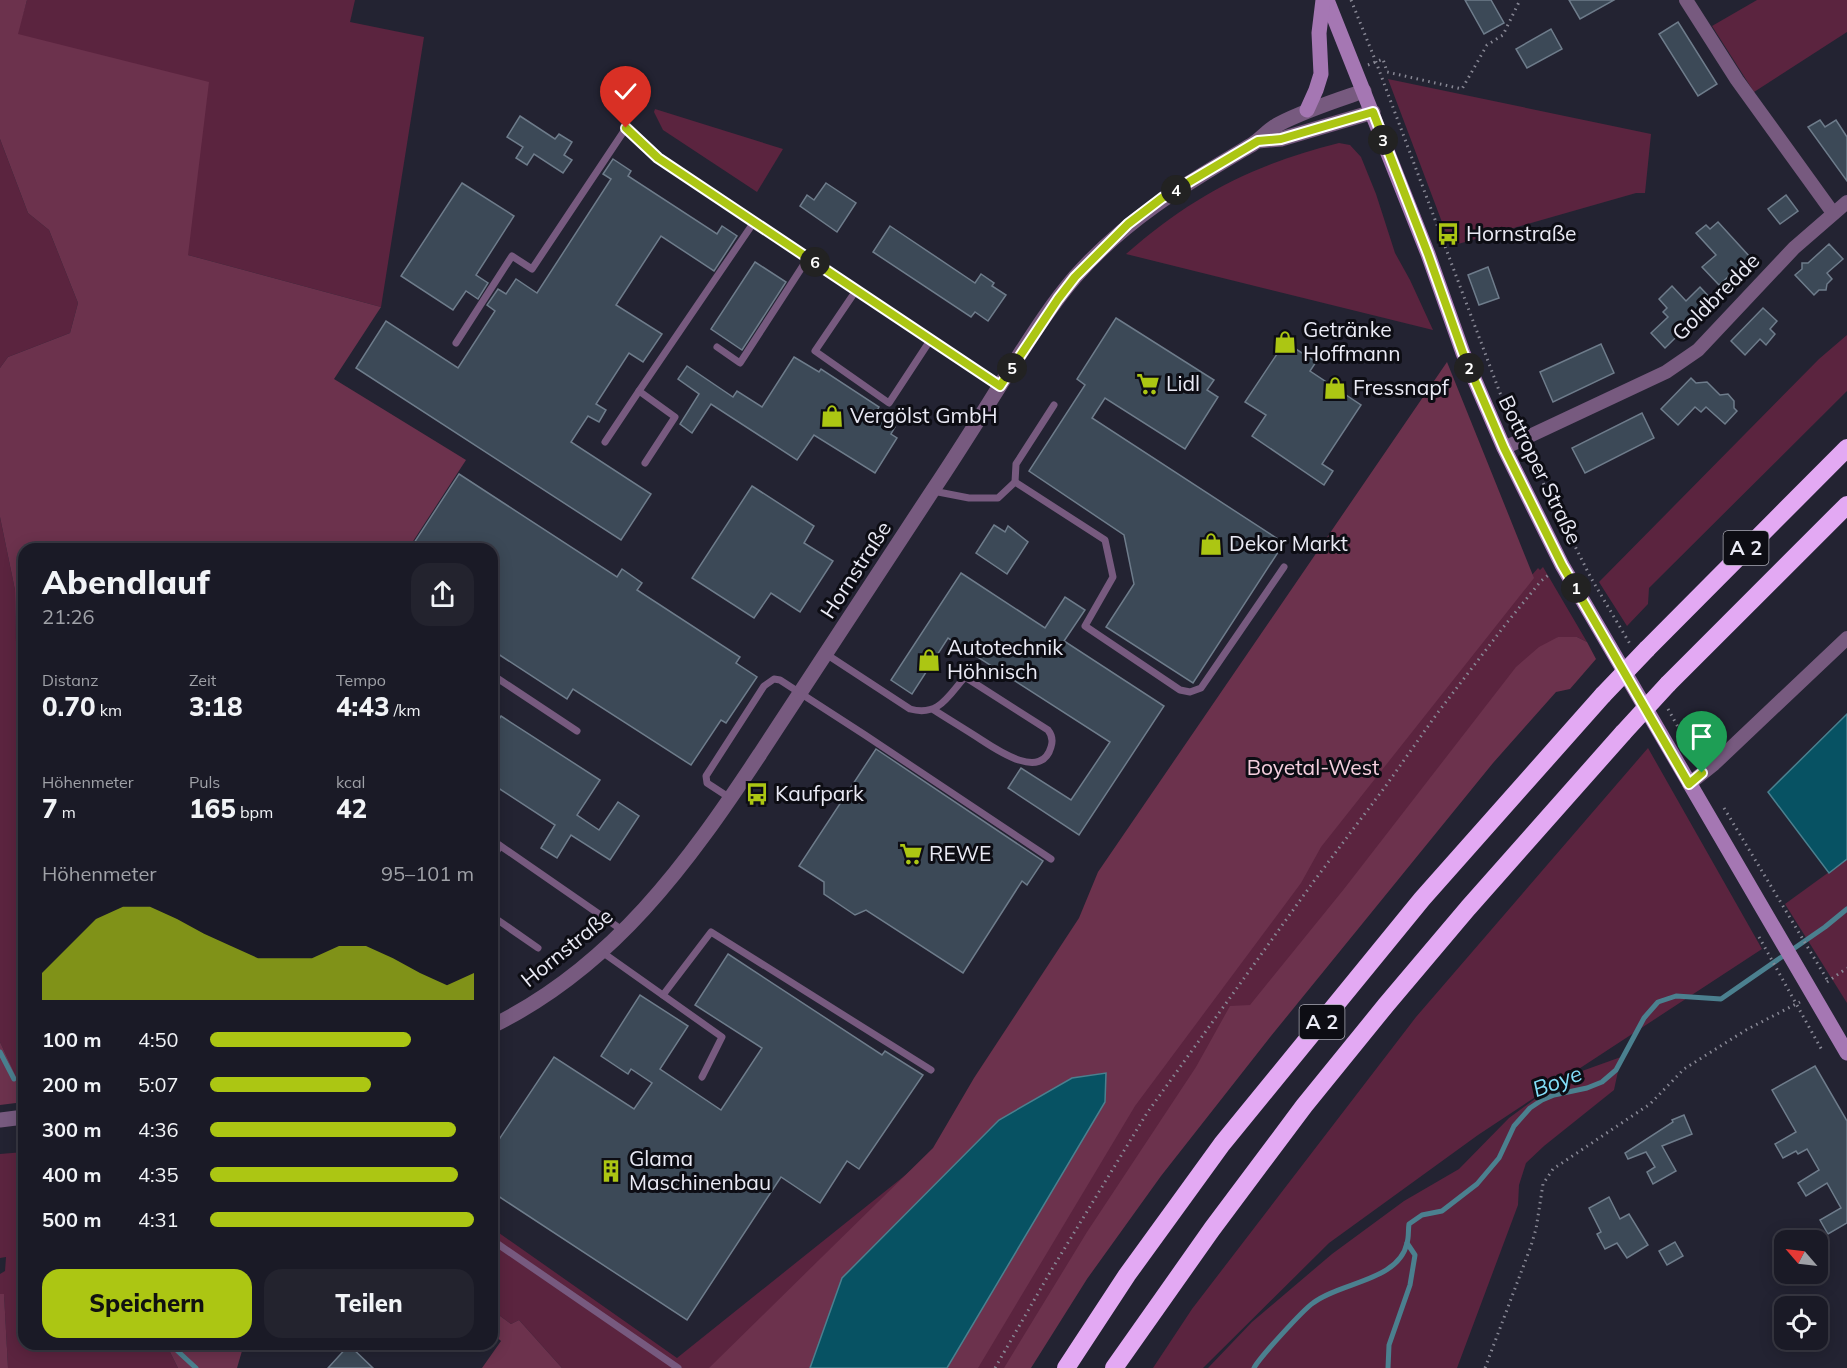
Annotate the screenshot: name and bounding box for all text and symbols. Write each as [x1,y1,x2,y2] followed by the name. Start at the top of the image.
[600,66,651,128] pin
[609,75,642,108] icon: check
[1368,125,1398,155] pin: 3
[1378,130,1388,150] text: 3
[1161,175,1191,205] pin: 4
[1171,180,1181,200] text: 4
[1466,220,1577,246] place label: Hornstraße
[1435,221,1461,247] bus stop icon: Hornstraße
[800,247,830,277] pin: 6
[1666,247,1764,345] street label: Goldbredde
[810,252,820,272] text: 6
[1303,316,1400,366] place label: Getränke Hoffmann
[1272,329,1298,355] shop icon: Getränke Hoffmann
[997,353,1027,383] pin: 5
[1454,353,1484,383] pin: 2
[1007,358,1017,378] text: 5
[1464,358,1474,378] text: 2
[1166,370,1200,396] place label: Lidl
[1135,371,1161,397] supermarket icon: Lidl
[1353,374,1450,400] place label: Fressnapf
[1322,375,1348,401] shop icon: Fressnapf
[1494,391,1588,548] street label: Bottroper Straße
[850,402,998,428] place label: Vergölst GmbH
[819,403,845,429] shop icon: Vergölst GmbH
[814,516,896,623] street label: Hornstraße
[1229,530,1348,556] place label: Dekor Markt
[1198,531,1224,557] shop icon: Dekor Markt
[1724,531,1768,565] road number: A 2
[42,561,210,602] text: Abendlauf
[411,563,474,626] button: share
[1561,573,1591,603] pin: 1
[1571,578,1581,598] text: 1
[42,604,95,629] text: 21:26
[947,634,1063,684] place label: Autotechnik Höhnisch
[916,647,942,673] shop icon: Autotechnik Höhnisch
[42,670,99,690] text: Distanz
[189,670,216,690] text: Zeit
[336,670,386,690] text: Tempo
[42,690,96,723] text: 0.70
[189,690,243,723] text: 3:18
[336,690,390,723] text: 4:43
[96,700,122,720] text: km
[390,700,421,720] text: /km
[1676,711,1727,773] pin
[1685,720,1718,753] icon: arrive
[1247,754,1379,780] park label: Boyetal-West
[42,772,134,792] text: Höhenmeter
[189,772,220,792] text: Puls
[336,772,365,792] text: kcal
[775,780,864,806] place label: Kaufpark
[744,781,770,807] bus stop icon: Kaufpark
[42,792,58,825] text: 7
[189,792,236,825] text: 165
[336,792,367,825] text: 42
[58,802,76,822] text: m
[236,802,273,822] text: bpm
[929,840,991,866] place label: REWE
[898,841,924,867] supermarket icon: REWE
[42,861,157,886] text: Höhenmeter
[381,861,474,886] text: 95–101 m
[515,902,618,992] street label: Hornstraße
[1300,1005,1344,1039] road number: A 2
[42,1027,101,1052] text: 100 m
[138,1027,179,1052] text: 4:50
[1528,1059,1586,1103] water label: Boye
[42,1072,101,1097] text: 200 m
[138,1072,179,1097] text: 5:07
[42,1117,101,1142] text: 300 m
[138,1117,179,1142] text: 4:36
[629,1145,771,1195] place label: Glama Maschinenbau
[598,1158,624,1184] building icon: Glama Maschinenbau
[42,1162,101,1187] text: 400 m
[138,1162,179,1187] text: 4:35
[42,1207,101,1232] text: 500 m
[138,1207,179,1232] text: 4:31
[1774,1230,1828,1284] north arrow
[1774,1230,1828,1350] map controls
[42,1269,252,1338] button: Speichern
[264,1269,474,1338] button: Teilen
[1774,1296,1828,1350] button: locate

